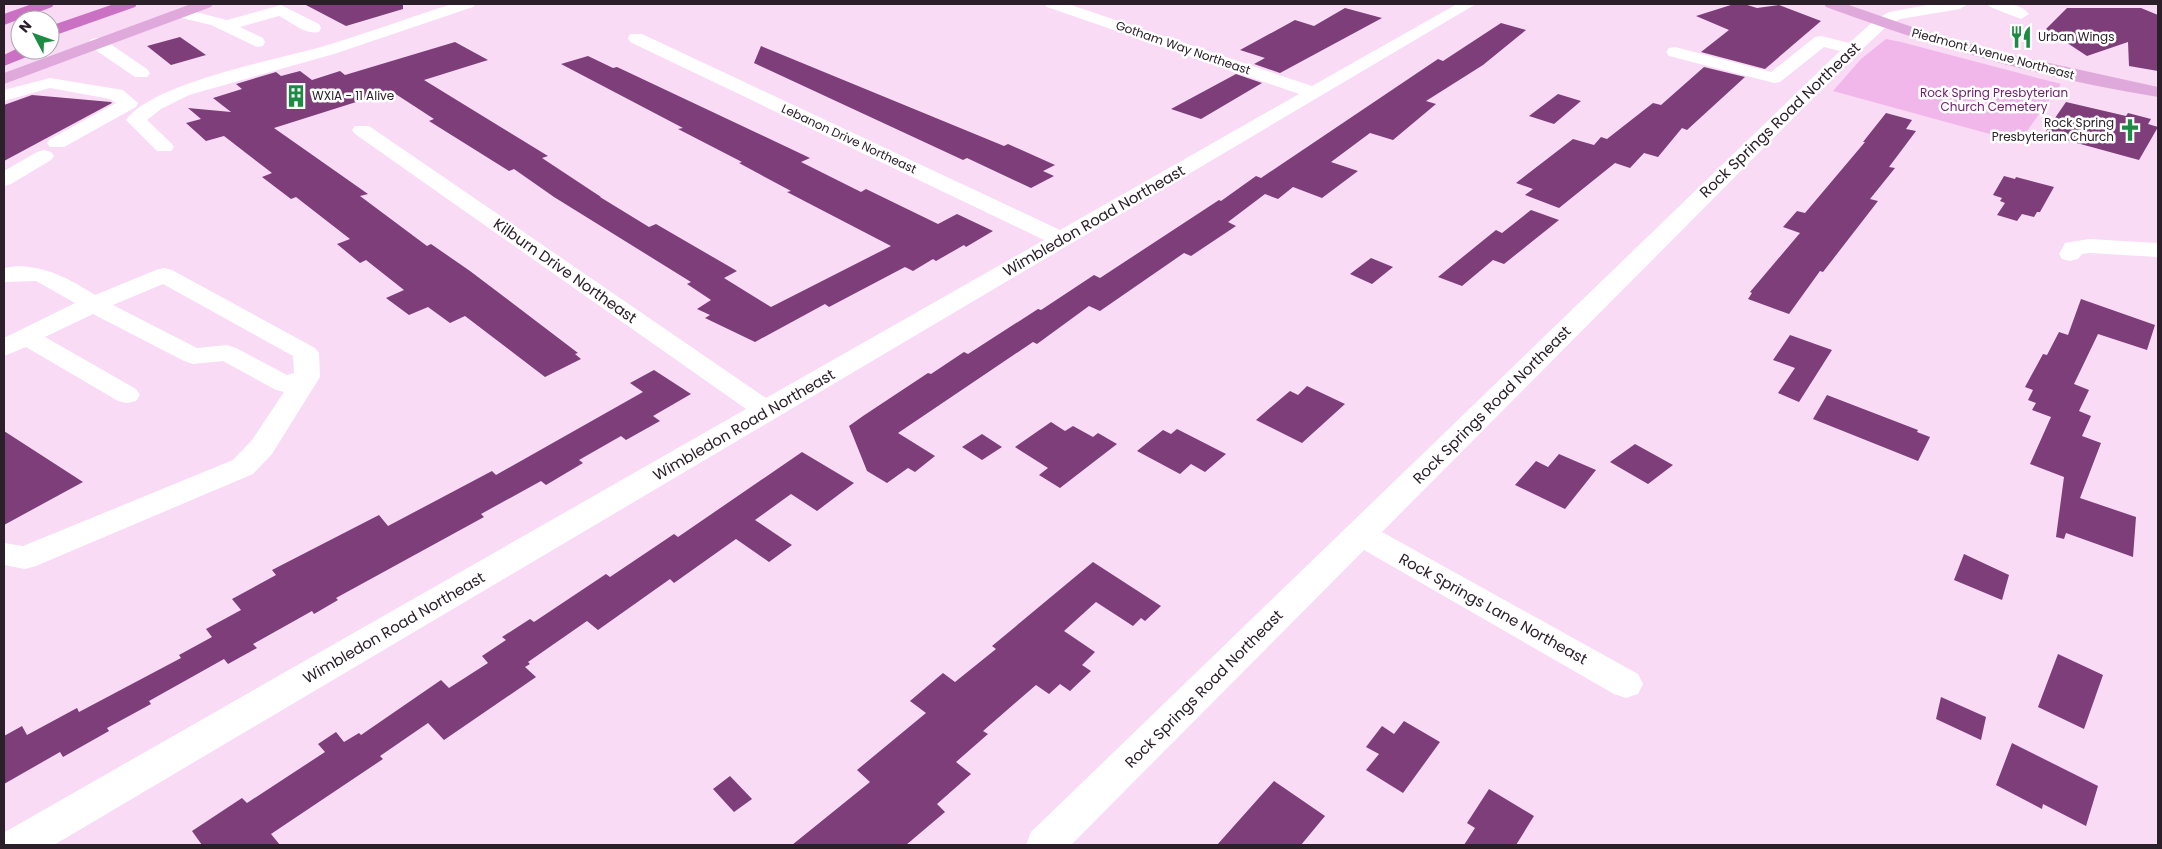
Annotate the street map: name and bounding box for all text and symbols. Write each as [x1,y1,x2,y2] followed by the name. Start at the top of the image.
[10,10,60,60] north arrow
[14,16,36,37] text: N
[1114,16,1253,79] street label: Gotham Way Northeast
[1910,24,2076,83] street label: Piedmont Avenue Northeast
[2008,24,2034,50] restaurant icon: Urban Wings
[2038,28,2114,45] place label: Urban Wings
[1695,37,1865,202] street label: Rock Springs Road Northeast
[283,83,309,109] building icon: WXIA - 11 Alive
[1920,84,2068,115] park label: Rock Spring Presbyterian Church Cemetery
[312,87,394,104] place label: WXIA - 11 Alive
[779,100,920,177] street label: Lebanon Drive Northeast
[1992,114,2114,145] place label: Rock Spring Presbyterian Church
[2117,117,2143,143] church icon: Rock Spring Presbyterian Church
[999,160,1189,281] street label: Wimbledon Road Northeast
[489,213,641,328] street label: Kilburn Drive Northeast
[1408,321,1575,488] street label: Rock Springs Road Northeast
[649,364,839,485] street label: Wimbledon Road Northeast
[1395,548,1591,669] street label: Rock Springs Lane Northeast
[299,567,489,688] street label: Wimbledon Road Northeast
[1120,605,1287,772] street label: Rock Springs Road Northeast

